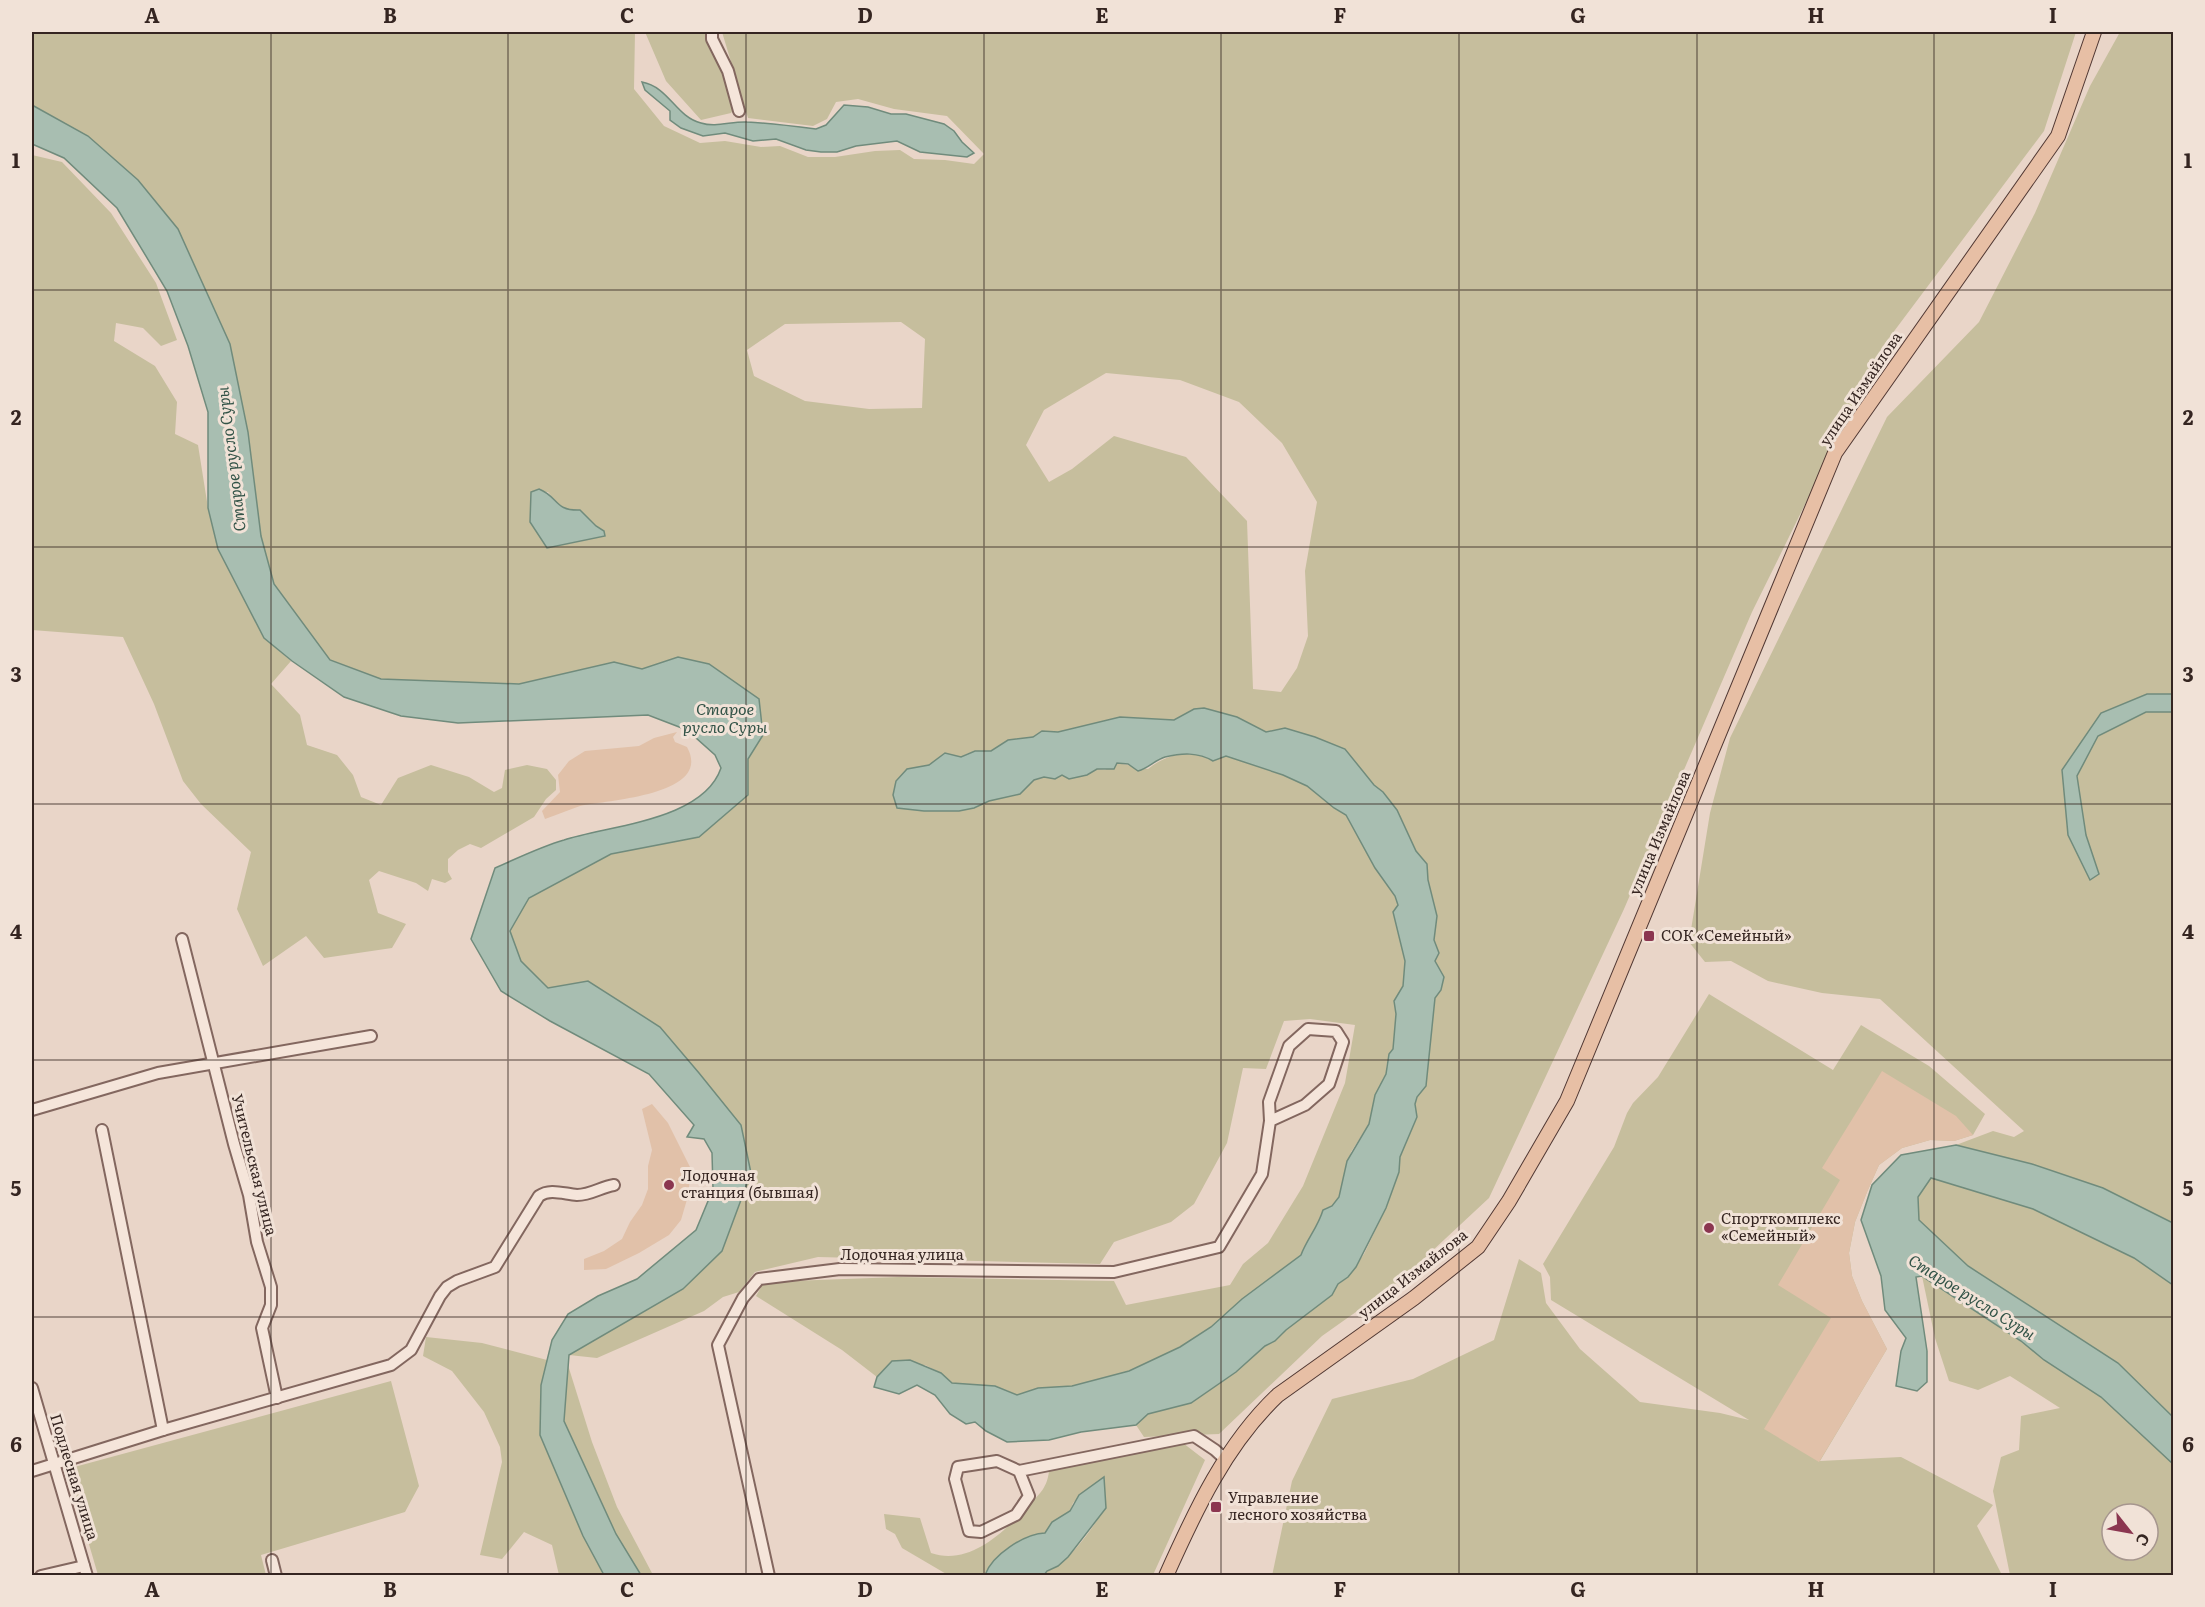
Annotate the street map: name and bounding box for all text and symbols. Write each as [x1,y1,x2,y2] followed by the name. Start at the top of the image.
[144,0,160,29] text: A
[383,0,397,29] text: B
[620,0,634,29] text: C
[857,0,873,29] text: D
[1095,0,1109,29] text: E
[1334,0,1347,29] text: F
[1570,0,1586,29] text: G
[1808,0,1824,29] text: H
[2049,0,2057,29] text: I
[12,144,20,174] text: 1
[2184,144,2192,174] text: 1
[1813,326,1907,450] street label: улица Измайлова
[209,385,251,533] water label: Старое русло Суры
[11,401,22,431] text: 2
[2183,401,2194,431] text: 2
[10,658,22,688] text: 3
[2182,658,2194,688] text: 3
[683,696,767,738] water label: Старое русло Суры
[1622,766,1696,898] street label: улица Измайлова
[10,915,22,945] text: 4
[2182,915,2194,945] text: 4
[1661,923,1792,946] place label: СОК «Семейный»
[1642,929,1656,943] marker: СОК «Семейный»
[227,1091,284,1239] street label: Учительская улица
[681,1163,819,1203] place label: Лодочная станция (бывшая)
[11,1172,22,1202] text: 5
[2183,1172,2194,1202] text: 5
[662,1178,676,1192] marker: Лодочная станция (бывшая)
[1721,1206,1841,1246] place label: Спорткомплекс «Семейный»
[1702,1221,1716,1235] marker: Спорткомплекс «Семейный»
[1352,1222,1472,1323] street label: улица Измайлова
[840,1242,965,1265] street label: Лодочная улица
[1904,1247,2041,1345] water label: Старое русло Суры
[45,1410,106,1544] street label: Подлесная улица
[10,1428,22,1458] text: 6
[2182,1428,2194,1458] text: 6
[1228,1485,1368,1525] place label: Управление лесного хозяйства
[1209,1500,1223,1514] marker: Управление лесного хозяйства
[2100,1502,2160,1562] north arrow
[2130,1529,2157,1551] text: С
[144,1573,160,1603] text: A
[383,1573,397,1603] text: B
[620,1573,634,1603] text: C
[857,1573,873,1603] text: D
[1095,1573,1109,1603] text: E
[1334,1573,1347,1603] text: F
[1570,1573,1586,1603] text: G
[1808,1573,1824,1603] text: H
[2049,1573,2057,1603] text: I

